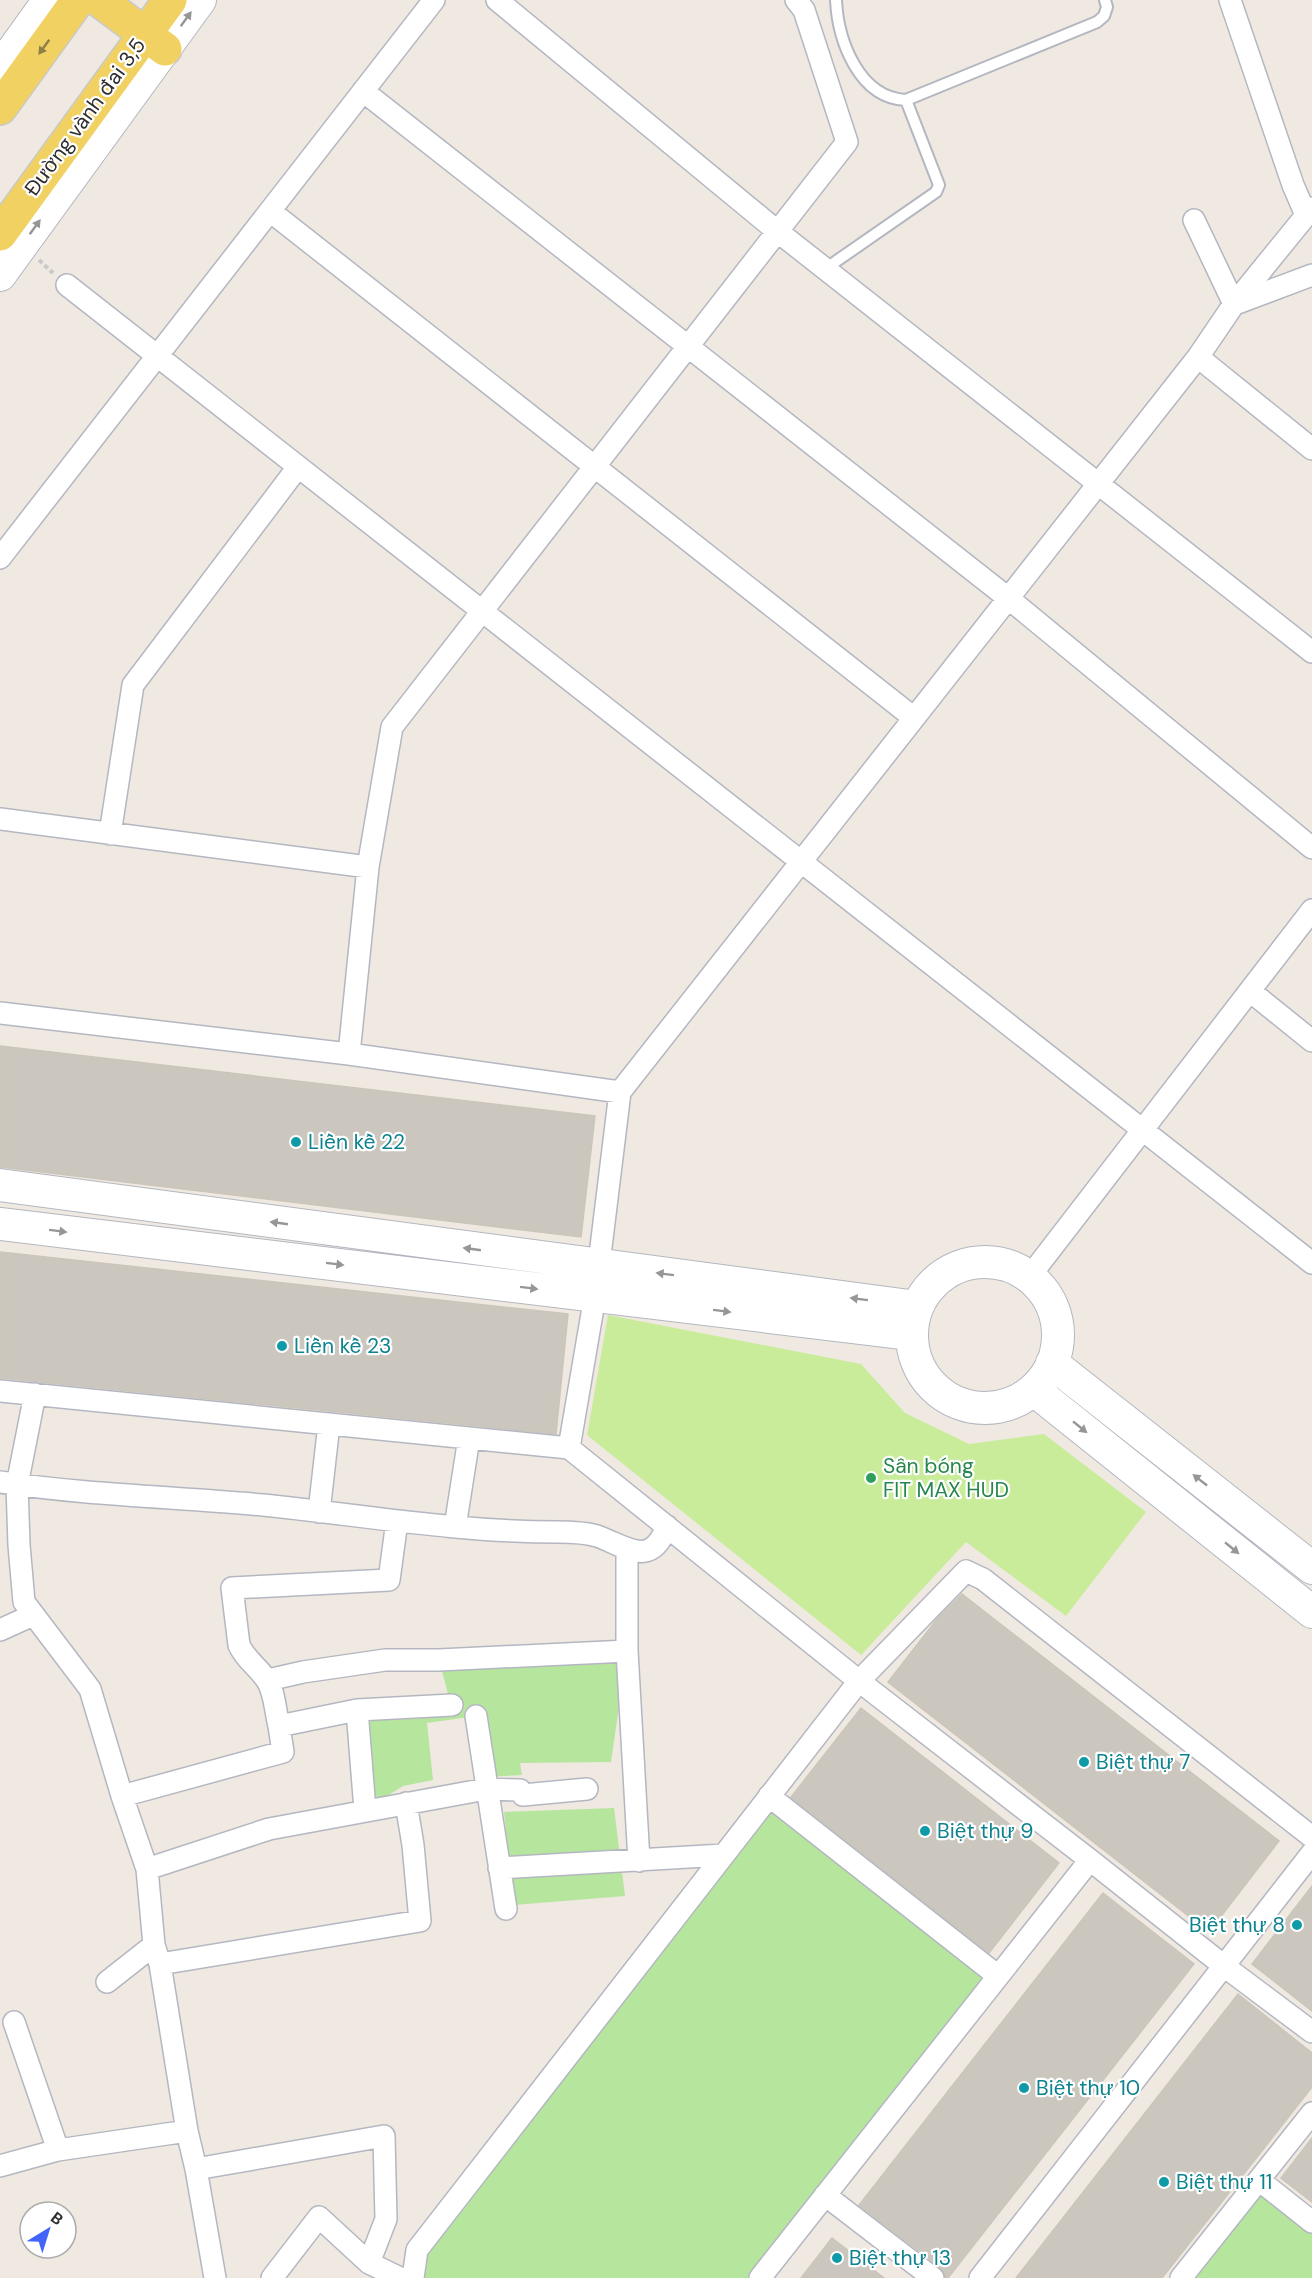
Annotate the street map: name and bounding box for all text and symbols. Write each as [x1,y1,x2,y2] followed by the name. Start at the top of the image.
[180,11,192,27] one-way arrow
[18,32,152,202] street label: Đường vành đai 3,5
[38,39,50,55] one-way arrow
[28,220,40,235] one-way arrow
[308,1128,405,1156] place label: Liền kề 22
[289,1135,303,1149] marker: Liền kề 22
[269,1218,288,1227] one-way arrow
[49,1226,68,1236] one-way arrow
[463,1244,482,1253] one-way arrow
[326,1260,345,1269] one-way arrow
[656,1270,675,1279] one-way arrow
[519,1283,538,1292] one-way arrow
[849,1295,868,1304] one-way arrow
[713,1306,732,1316] one-way arrow
[294,1332,392,1360] place label: Liền kề 23
[275,1339,289,1353] marker: Liền kề 23
[1072,1420,1088,1433] one-way arrow
[883,1452,1009,1504] place label: Sân bóng FIT MAX HUD
[864,1471,878,1485] marker: Sân bóng FIT MAX HUD
[1192,1474,1208,1487] one-way arrow
[1225,1542,1240,1554] one-way arrow
[1096,1748,1190,1776] place label: Biệt thự 7
[1077,1755,1091,1769] marker: Biệt thự 7
[937,1817,1033,1845] place label: Biệt thự 9
[918,1824,932,1838] marker: Biệt thự 9
[1189,1911,1285,1939] place label: Biệt thự 8
[1290,1918,1304,1932] marker: Biệt thự 8
[1036,2074,1140,2102] place label: Biệt thự 10
[1017,2081,1031,2095] marker: Biệt thự 10
[1176,2168,1272,2196] place label: Biệt thự 11
[1157,2175,1171,2189] marker: Biệt thự 11
[18,2200,78,2260] north arrow
[46,2207,67,2230] text: B
[849,2244,951,2272] place label: Biệt thự 13
[830,2251,844,2265] marker: Biệt thự 13

